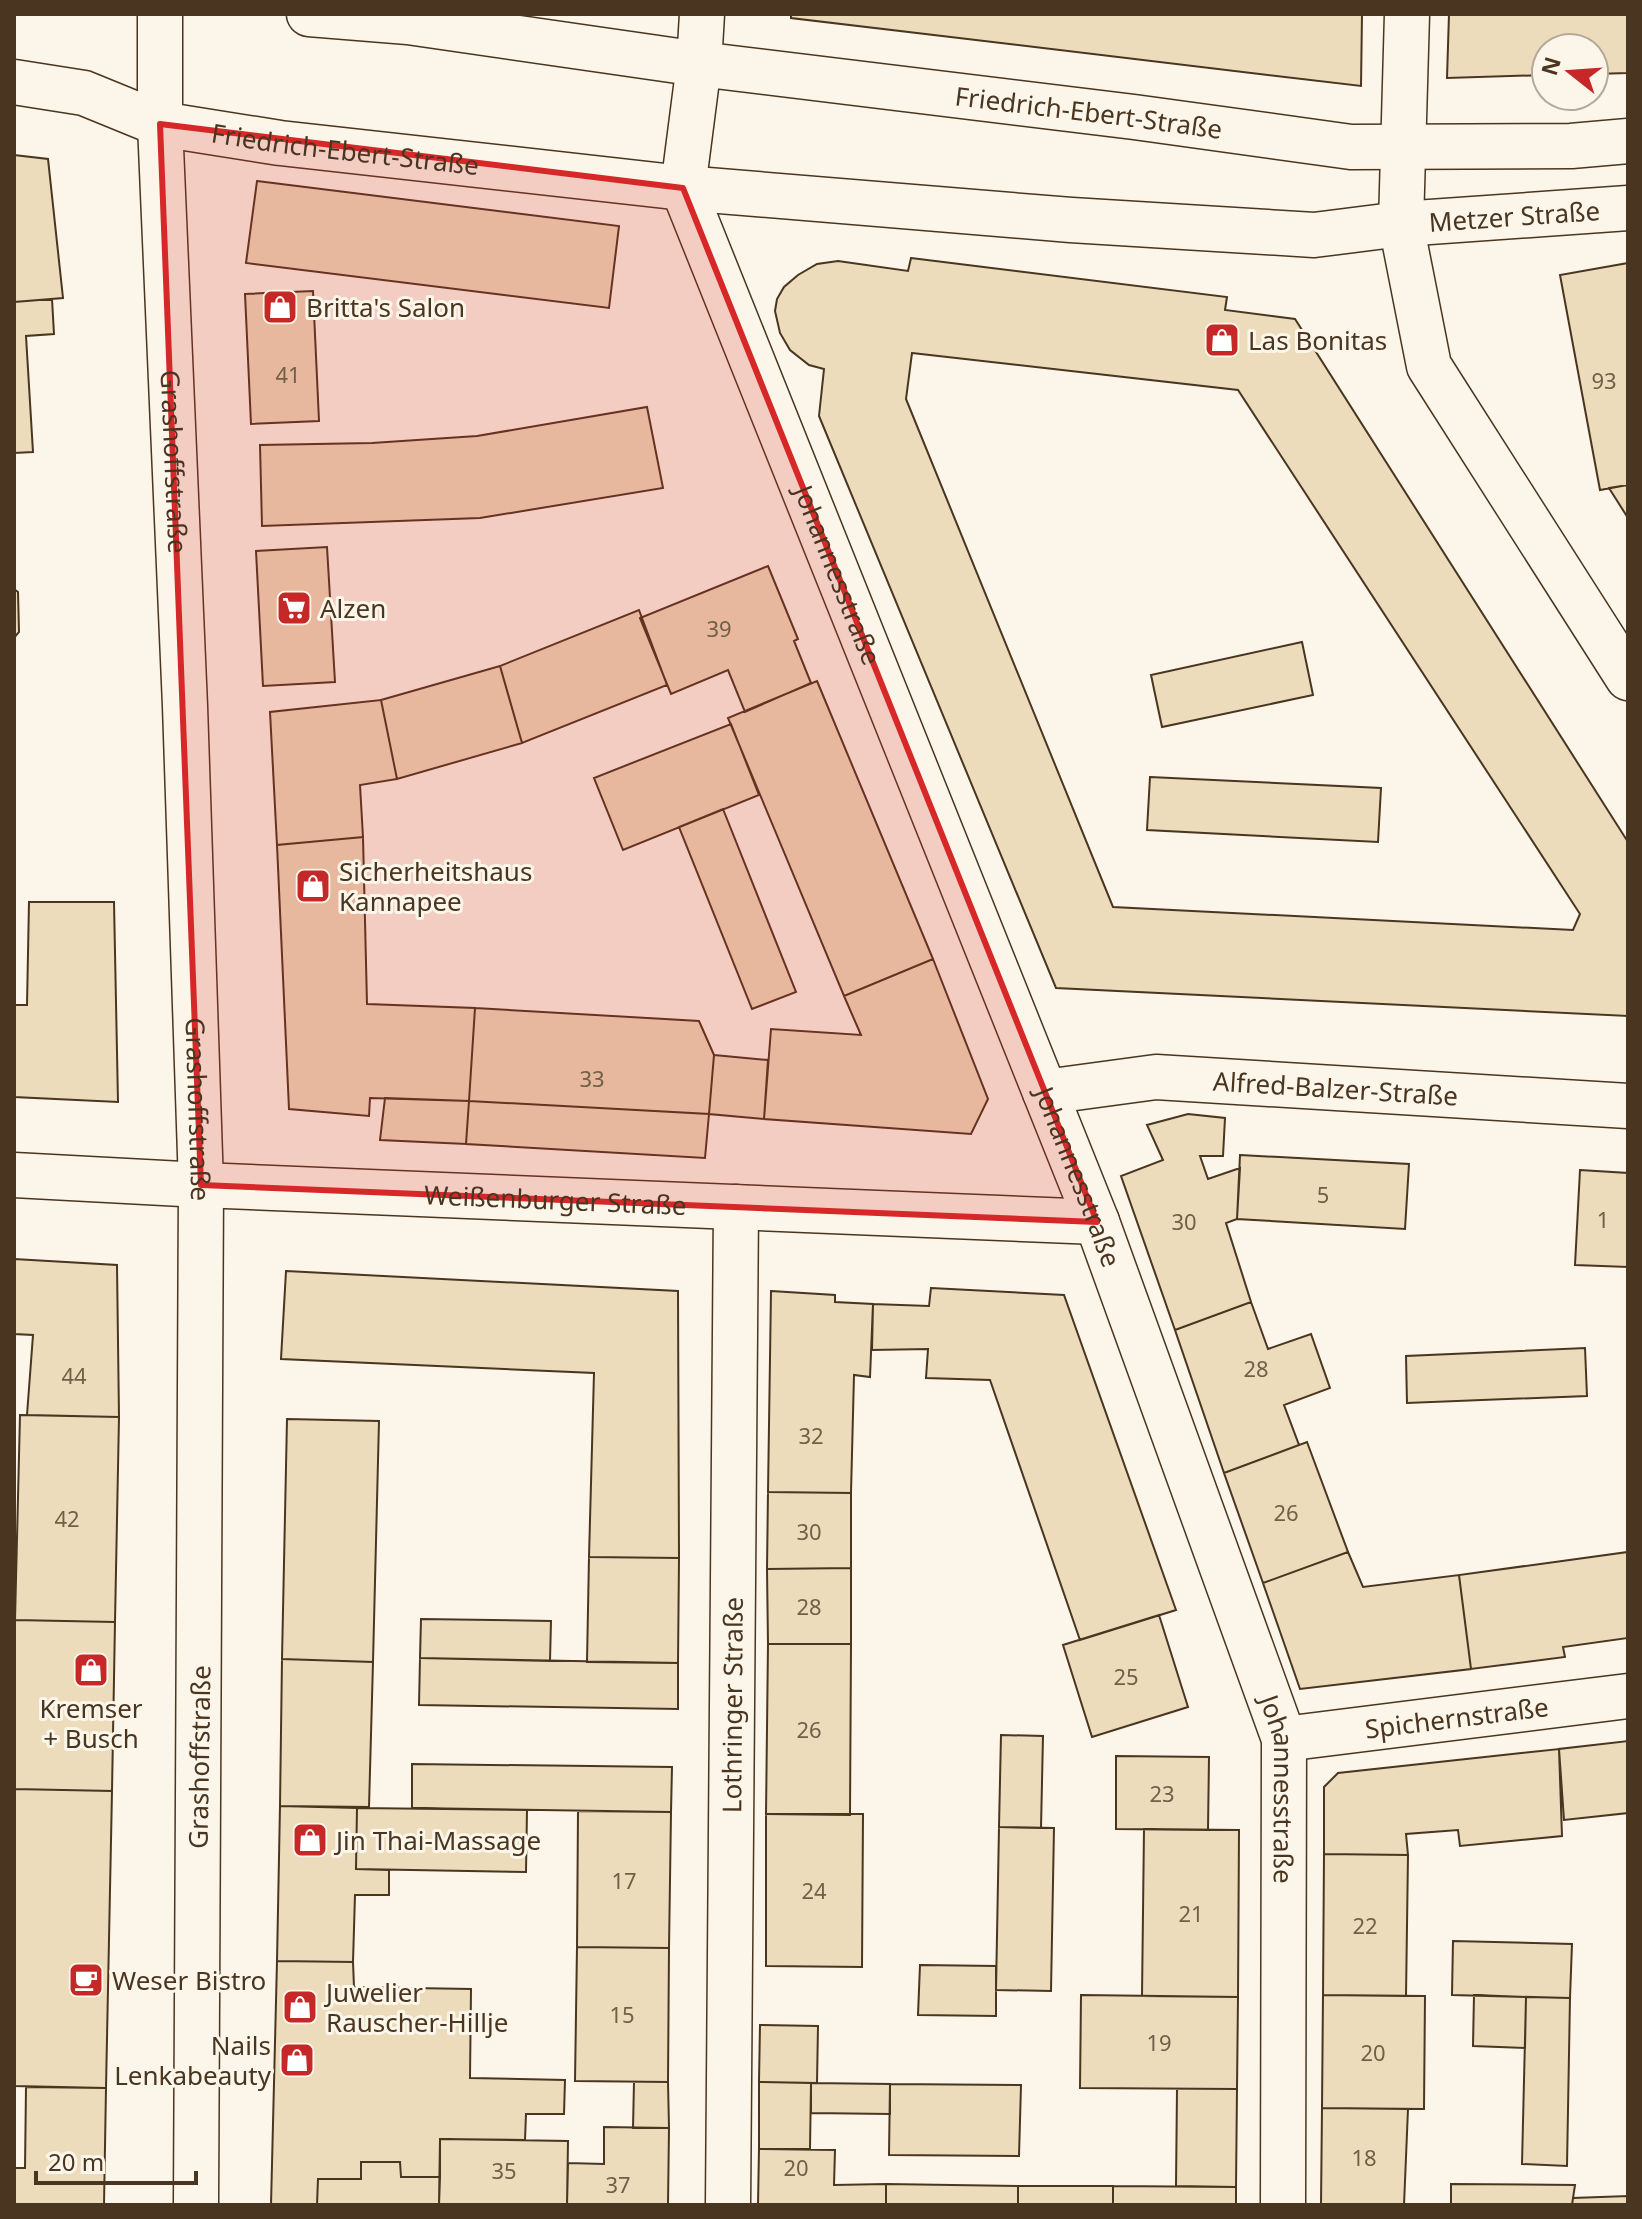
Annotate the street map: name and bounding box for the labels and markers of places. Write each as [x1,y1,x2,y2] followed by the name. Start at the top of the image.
[261,288,299,326] shop icon: Britta's Salon
[306,289,465,325] place label: Britta's Salon
[1203,321,1241,359] shop icon: Las Bonitas
[1248,322,1387,358] place label: Las Bonitas
[275,589,313,627] supermarket icon: Alzen
[320,590,386,626] place label: Alzen
[339,853,532,919] place label: Sicherheitshaus Kannapee
[294,867,332,905] shop icon: Sicherheitshaus Kannapee
[72,1651,110,1689] shop icon: Kremser + Busch
[39,1690,143,1756] place label: Kremser + Busch
[291,1821,329,1859] shop icon: Jin Thai-Massage
[333,1822,541,1858] place label: Jin Thai-Massage
[67,1961,105,1999] cafe icon: Weser Bistro
[112,1962,266,1998] place label: Weser Bistro
[323,1974,508,2040] place label: Juwelier Rauscher-Hillje
[281,1988,319,2026] shop icon: Juwelier Rauscher-Hillje
[114,2027,272,2093] place label: Nails Lenkabeauty
[278,2041,316,2079] shop icon: Nails Lenkabeauty

